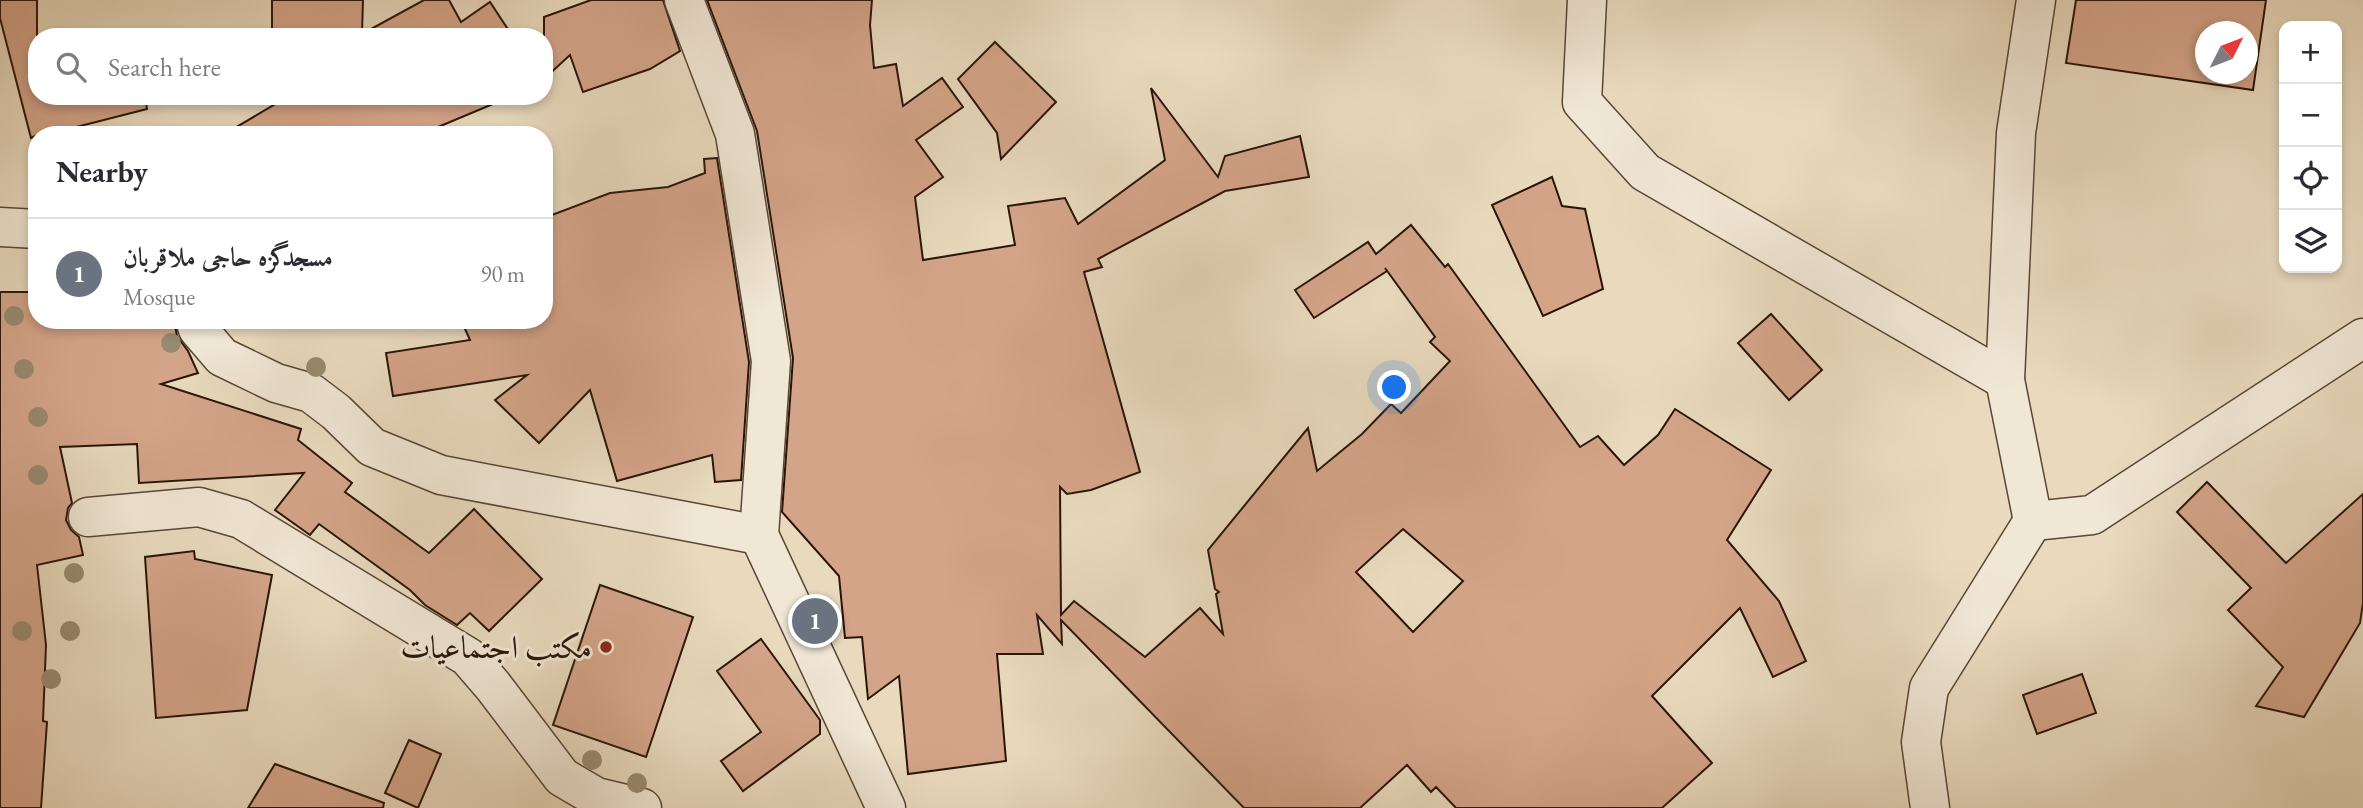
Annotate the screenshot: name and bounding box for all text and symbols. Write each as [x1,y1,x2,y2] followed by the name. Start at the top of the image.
[2195,21,2258,84] north arrow
[2279,21,2342,273] map controls
[2279,21,2342,84] button: +
[28,28,553,105] search box
[52,48,90,86] icon: search
[108,50,221,84] text: Search here
[2279,84,2342,147] button: −
[2279,147,2342,210] button: locate
[56,152,148,191] text: Nearby
[2279,210,2342,273] button: layers
[123,240,333,274] text: مسجدگزه حاجی ملاقربان
[73,259,85,289] text: 1
[480,259,525,289] text: 90 m
[123,282,195,312] text: Mosque
[1377,370,1411,404] your location
[792,595,838,647] pin: 1
[400,626,592,668] place label: مکتب اجتماعیات
[598,639,614,655] marker: مکتب اجتماعیات

